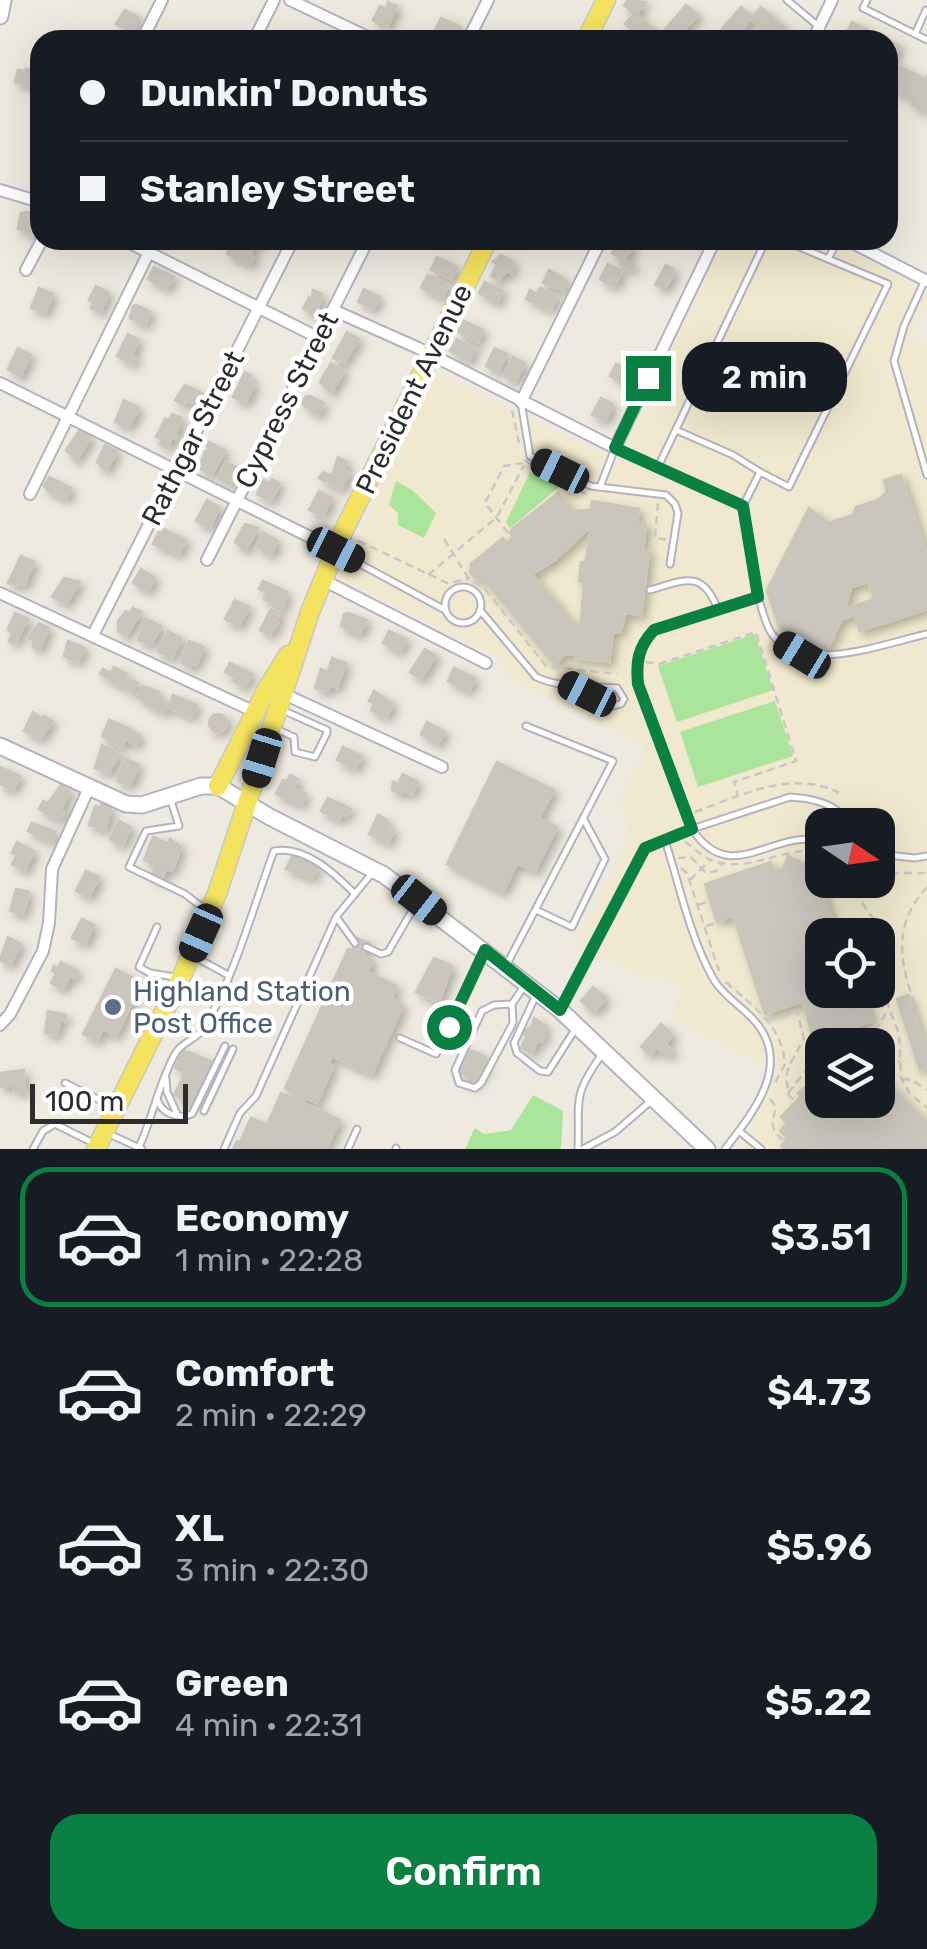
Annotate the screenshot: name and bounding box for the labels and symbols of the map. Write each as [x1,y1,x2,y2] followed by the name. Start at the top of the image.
[349,279,479,499] street label: President Avenue
[228,306,346,494] street label: Cypress Street
[683,343,848,413] callout: 2 min
[135,345,251,531] street label: Rathgar Street
[626,356,671,401] route end
[526,444,594,498] car
[302,523,370,577] car
[769,627,835,683] car
[553,667,621,721] car
[239,725,285,791] car
[805,808,895,898] north arrow
[386,870,452,930] car
[175,899,227,967] car
[133,975,351,1040] place label: Highland Station Post Office
[102,996,124,1018] marker: Highland Station Post Office
[427,1005,472,1050] route start
[30,1079,188,1124] scale bar

